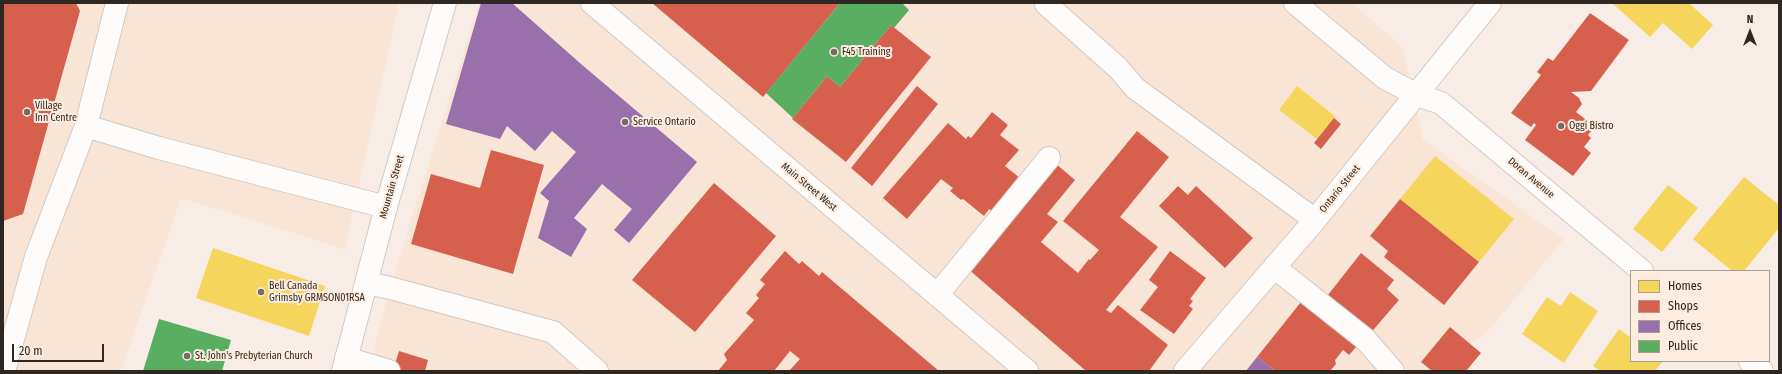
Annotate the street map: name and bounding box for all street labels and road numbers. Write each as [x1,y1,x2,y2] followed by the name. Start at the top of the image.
[377,154,407,220] street label: Mountain Street
[1505,155,1557,201] street label: Doran Avenue
[779,160,839,214] street label: Main Street West
[1317,163,1363,215] street label: Ontario Street

